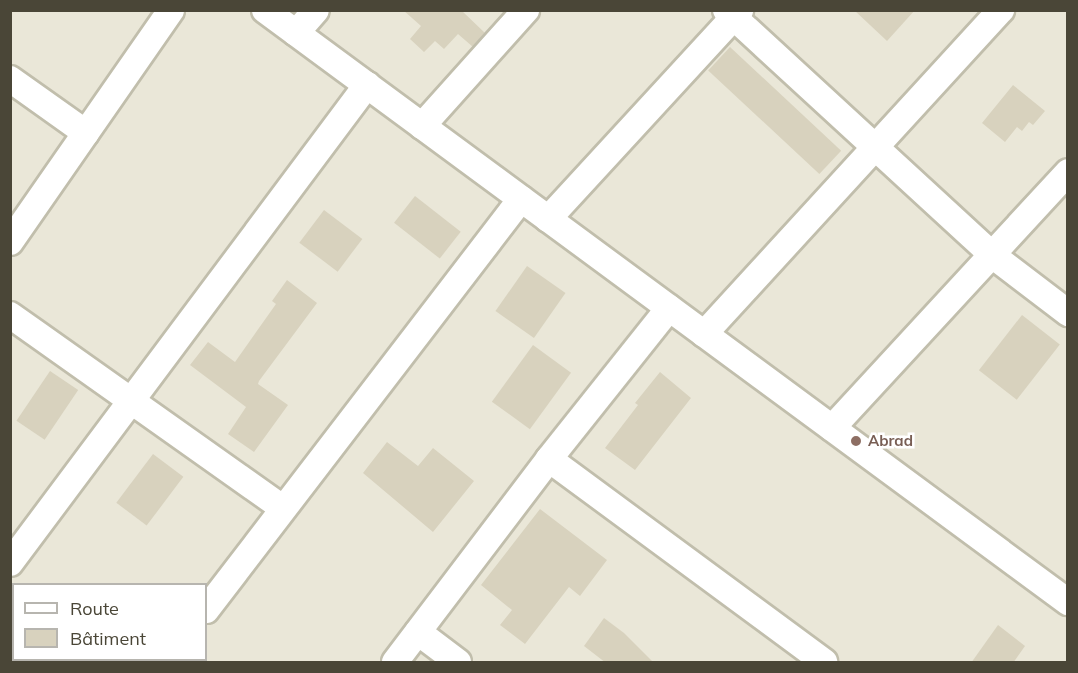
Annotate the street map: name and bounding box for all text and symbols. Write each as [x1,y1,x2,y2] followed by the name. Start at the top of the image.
[868,432,913,450] place label: Abrad
[849,434,863,448] marker: Abrad
[12,583,207,661] legend
[70,597,119,620] text: Route
[70,627,146,650] text: Bâtiment

